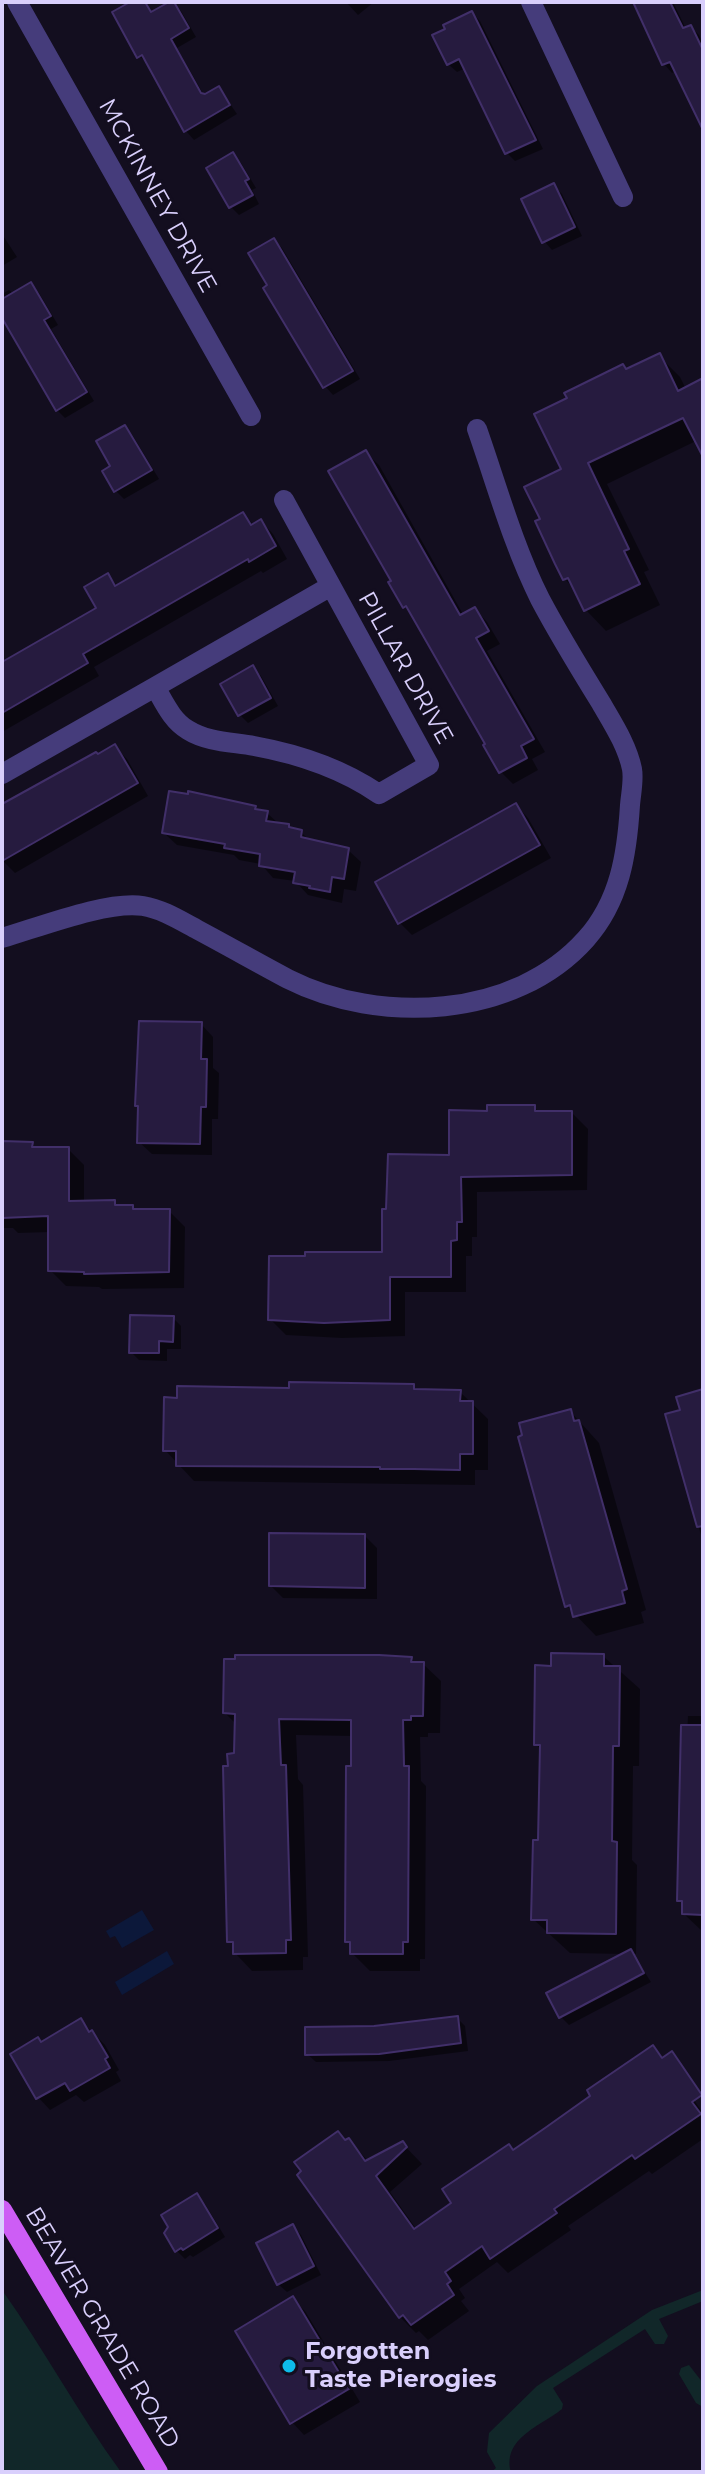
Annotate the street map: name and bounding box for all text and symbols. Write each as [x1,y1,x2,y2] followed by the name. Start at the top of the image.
[92,94,222,298] street label: MCKINNEY DRIVE
[351,587,459,749] street label: PILLAR DRIVE
[19,2202,185,2454] street label: BEAVER GRADE ROAD
[305,2338,496,2394] place label: Forgotten Taste Pierogies
[280,2357,298,2375] marker: Forgotten Taste Pierogies

